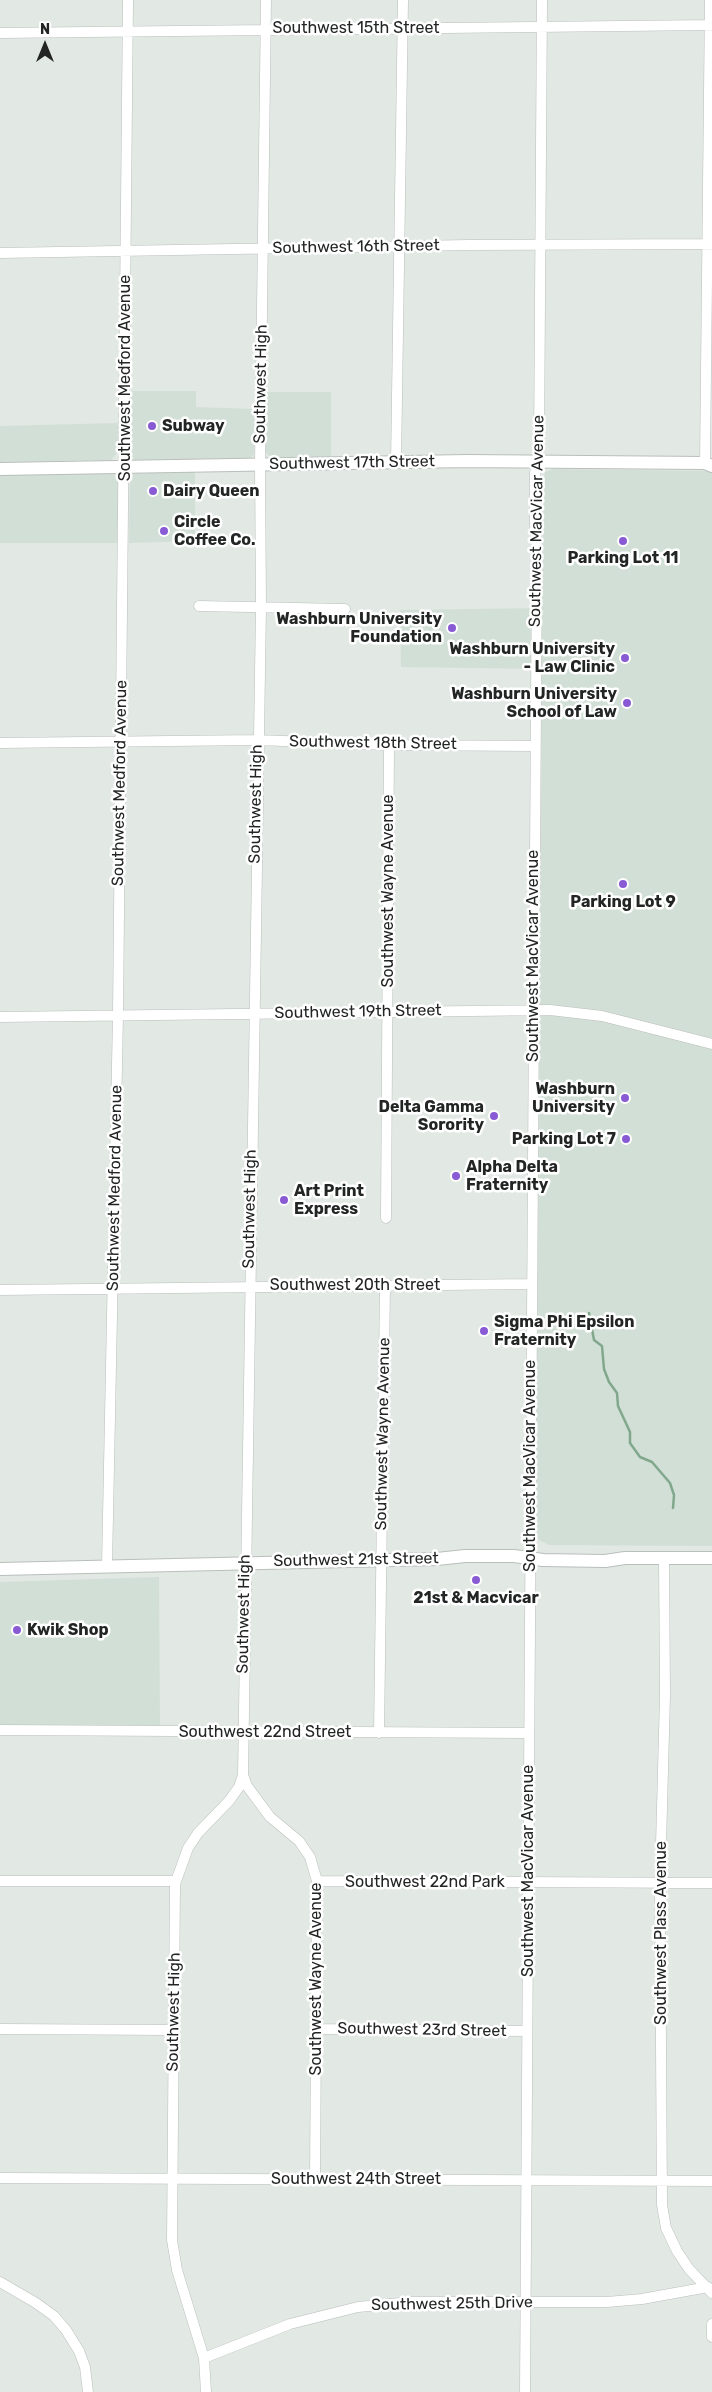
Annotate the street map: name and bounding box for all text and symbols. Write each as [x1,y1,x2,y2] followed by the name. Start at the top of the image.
[272,18,440,38] street label: Southwest 15th Street
[20,20,70,70] north arrow
[40,21,50,38] text: N
[272,236,440,258] street label: Southwest 16th Street
[115,275,135,481] street label: Southwest Medford Avenue
[250,324,272,444] street label: Southwest High
[526,415,548,627] street label: Southwest MacVicar Avenue
[162,416,225,436] place label: Subway
[146,420,158,432] marker: Subway
[269,452,435,474] street label: Southwest 17th Street
[163,481,260,501] place label: Dairy Queen
[147,485,159,497] marker: Dairy Queen
[174,512,256,550] place label: Circle Coffee Co.
[158,525,170,537] marker: Circle Coffee Co.
[617,535,629,547] marker: Parking Lot 11
[567,548,679,568] place label: Parking Lot 11
[276,609,442,647] place label: Washburn University Foundation
[446,622,458,634] marker: Washburn University Foundation
[449,639,615,677] place label: Washburn University - Law Clinic
[619,652,631,664] marker: Washburn University - Law Clinic
[109,680,131,886] street label: Southwest Medford Avenue
[451,684,617,722] place label: Washburn University School of Law
[621,697,633,709] marker: Washburn University School of Law
[289,732,457,754] street label: Southwest 18th Street
[245,744,267,864] street label: Southwest High
[378,794,398,988] street label: Southwest Wayne Avenue
[523,850,543,1062] street label: Southwest MacVicar Avenue
[617,878,629,890] marker: Parking Lot 9
[570,892,676,912] place label: Parking Lot 9
[274,1001,442,1023] street label: Southwest 19th Street
[532,1079,615,1117] place label: Washburn University
[104,1085,126,1291] street label: Southwest Medford Avenue
[619,1092,631,1104] marker: Washburn University
[378,1097,484,1135] place label: Delta Gamma Sorority
[488,1110,500,1122] marker: Delta Gamma Sorority
[512,1129,616,1149] place label: Parking Lot 7
[620,1133,632,1145] marker: Parking Lot 7
[239,1149,261,1269] street label: Southwest High
[466,1157,558,1195] place label: Alpha Delta Fraternity
[450,1170,462,1182] marker: Alpha Delta Fraternity
[294,1181,364,1219] place label: Art Print Express
[278,1194,290,1206] marker: Art Print Express
[270,1275,440,1295] street label: Southwest 20th Street
[494,1312,634,1350] place label: Sigma Phi Epsilon Fraternity
[478,1325,490,1337] marker: Sigma Phi Epsilon Fraternity
[372,1337,394,1531] street label: Southwest Wayne Avenue
[520,1360,540,1572] street label: Southwest MacVicar Avenue
[273,1549,439,1571] street label: Southwest 21st Street
[233,1554,255,1674] street label: Southwest High
[470,1574,482,1586] marker: 21st & Macvicar
[413,1588,539,1608] place label: 21st & Macvicar
[27,1620,109,1640] place label: Kwik Shop
[11,1624,23,1636] marker: Kwik Shop
[179,1722,351,1742] street label: Southwest 22nd Street
[518,1765,538,1977] street label: Southwest MacVicar Avenue
[651,1841,671,2025] street label: Southwest Plass Avenue
[345,1872,505,1892] street label: Southwest 22nd Park
[306,1882,326,2076] street label: Southwest Wayne Avenue
[163,1952,185,2072] street label: Southwest High
[337,2019,507,2041] street label: Southwest 23rd Street
[271,2169,441,2189] street label: Southwest 24th Street
[371,2293,533,2315] street label: Southwest 25th Drive

